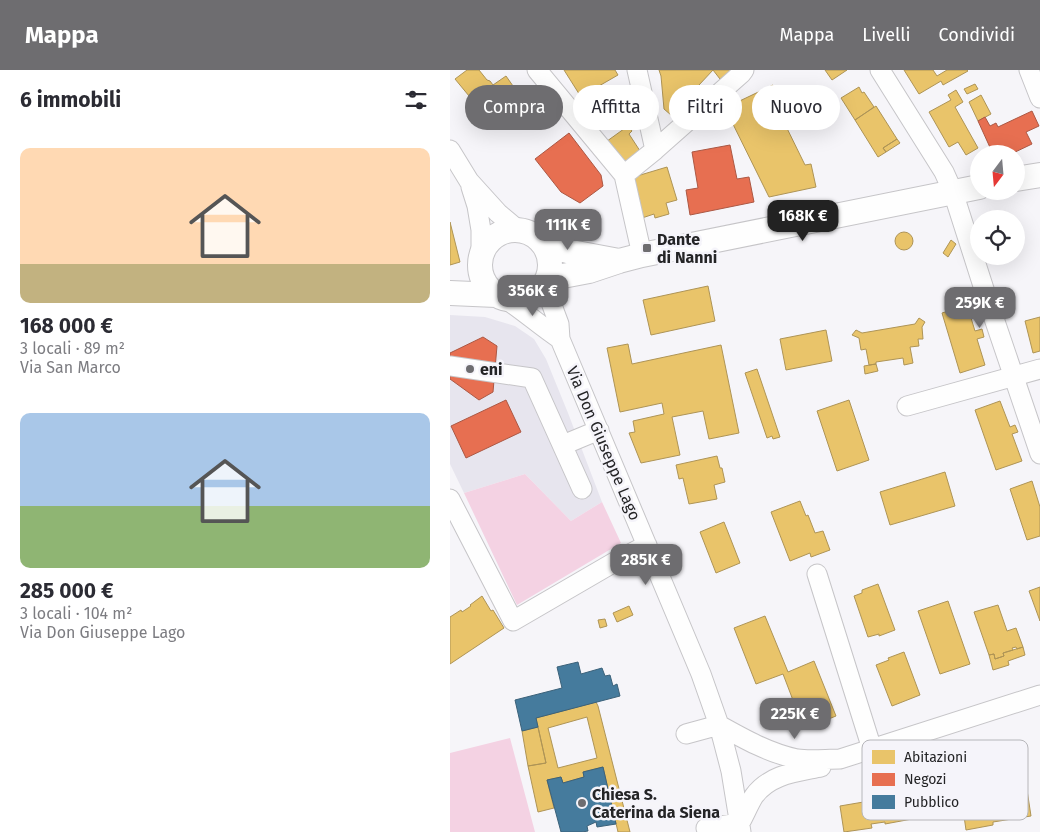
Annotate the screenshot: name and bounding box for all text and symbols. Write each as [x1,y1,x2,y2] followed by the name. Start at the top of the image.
[25,21,99,49] text: Mappa
[780,24,834,46] text: Mappa
[862,24,911,46] text: Livelli
[939,24,1015,46] text: Condividi
[465,85,563,130] chip: Compra
[573,85,659,130] chip: Affitta
[669,85,742,130] chip: Filtri
[752,85,840,130] chip: Nuovo
[402,86,430,114] icon: filters
[20,87,121,113] text: 6 immobili
[970,145,1025,200] north arrow
[970,145,1025,265] map controls
[180,181,270,271] icon: home
[762,200,844,242] pin: 168K €
[778,206,828,225] text: 168K €
[527,208,609,251] pin: 111K €
[970,210,1025,265] button: locate
[545,215,591,234] text: 111K €
[657,230,717,267] place label: Dante di Nanni
[641,242,653,254] marker: Dante di Nanni
[492,274,574,317] pin: 356K €
[508,281,558,300] text: 356K €
[939,286,1021,329] pin: 259K €
[956,293,1004,312] text: 259K €
[20,313,113,339] text: 168 000 €
[20,339,125,358] text: 3 locali · 89 m²
[20,358,121,377] text: Via San Marco
[480,360,503,379] place label: eni
[464,363,476,375] marker: eni
[562,363,645,523] street label: Via Don Giuseppe Lago
[180,446,270,536] icon: home
[605,544,687,586] pin: 285K €
[621,550,671,569] text: 285K €
[20,578,114,604] text: 285 000 €
[20,604,132,623] text: 3 locali · 104 m²
[20,623,185,642] text: Via Don Giuseppe Lago
[754,698,836,740] pin: 225K €
[771,704,819,723] text: 225K €
[862,740,1028,820] legend
[904,749,967,766] text: Abitazioni
[904,771,946,788] text: Negozi
[592,785,720,822] place label: Chiesa S. Caterina da Siena
[904,794,959,811] text: Pubblico
[576,797,588,809] marker: Chiesa S. Caterina da Siena

